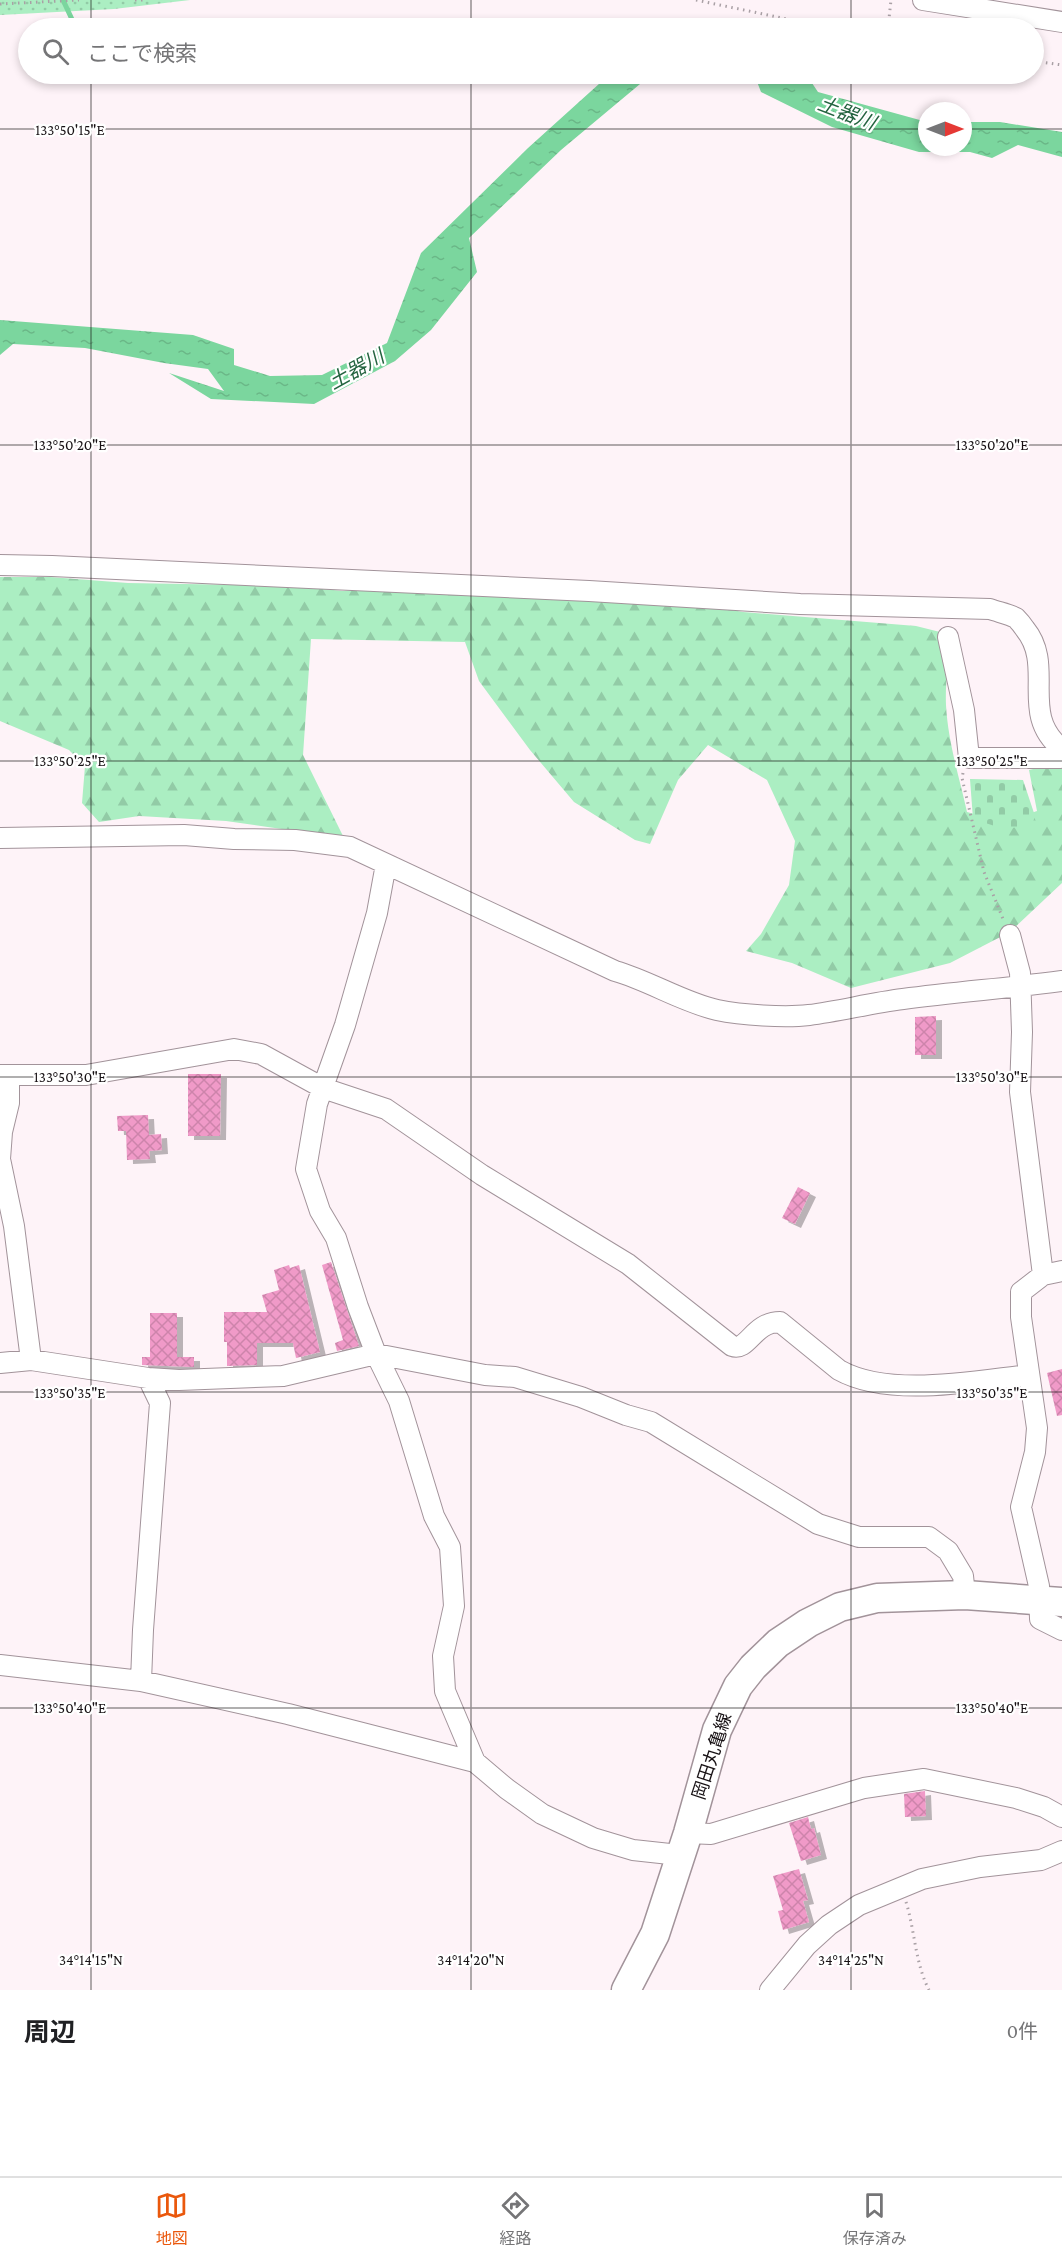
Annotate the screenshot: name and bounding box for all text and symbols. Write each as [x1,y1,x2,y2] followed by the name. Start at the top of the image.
[18,18,1044,84] search box
[39,35,72,68] icon: search
[87,41,197,66] text: ここで検索
[815,92,881,135] water label: 土器川
[918,102,972,156] north arrow
[35,122,105,138] text: 133°50'15"E
[324,344,389,393] water label: 土器川
[34,437,106,453] text: 133°50'20"E
[956,437,1028,453] text: 133°50'20"E
[34,753,106,769] text: 133°50'25"E
[956,753,1028,769] text: 133°50'25"E
[34,1069,106,1085] text: 133°50'30"E
[956,1069,1028,1085] text: 133°50'30"E
[34,1385,106,1401] text: 133°50'35"E
[956,1385,1028,1401] text: 133°50'35"E
[34,1700,106,1716] text: 133°50'40"E
[956,1700,1028,1716] text: 133°50'40"E
[689,1710,735,1802] street label: 岡田丸亀線
[59,1952,123,1968] text: 34°14'15"N
[437,1952,505,1968] text: 34°14'20"N
[818,1952,884,1968] text: 34°14'25"N
[24,2018,76,2047] text: 周辺
[1007,2020,1038,2042] text: 0件
[155,2189,188,2249] tab: 地図
[499,2189,532,2249] tab: 経路
[843,2189,907,2249] tab: 保存済み

